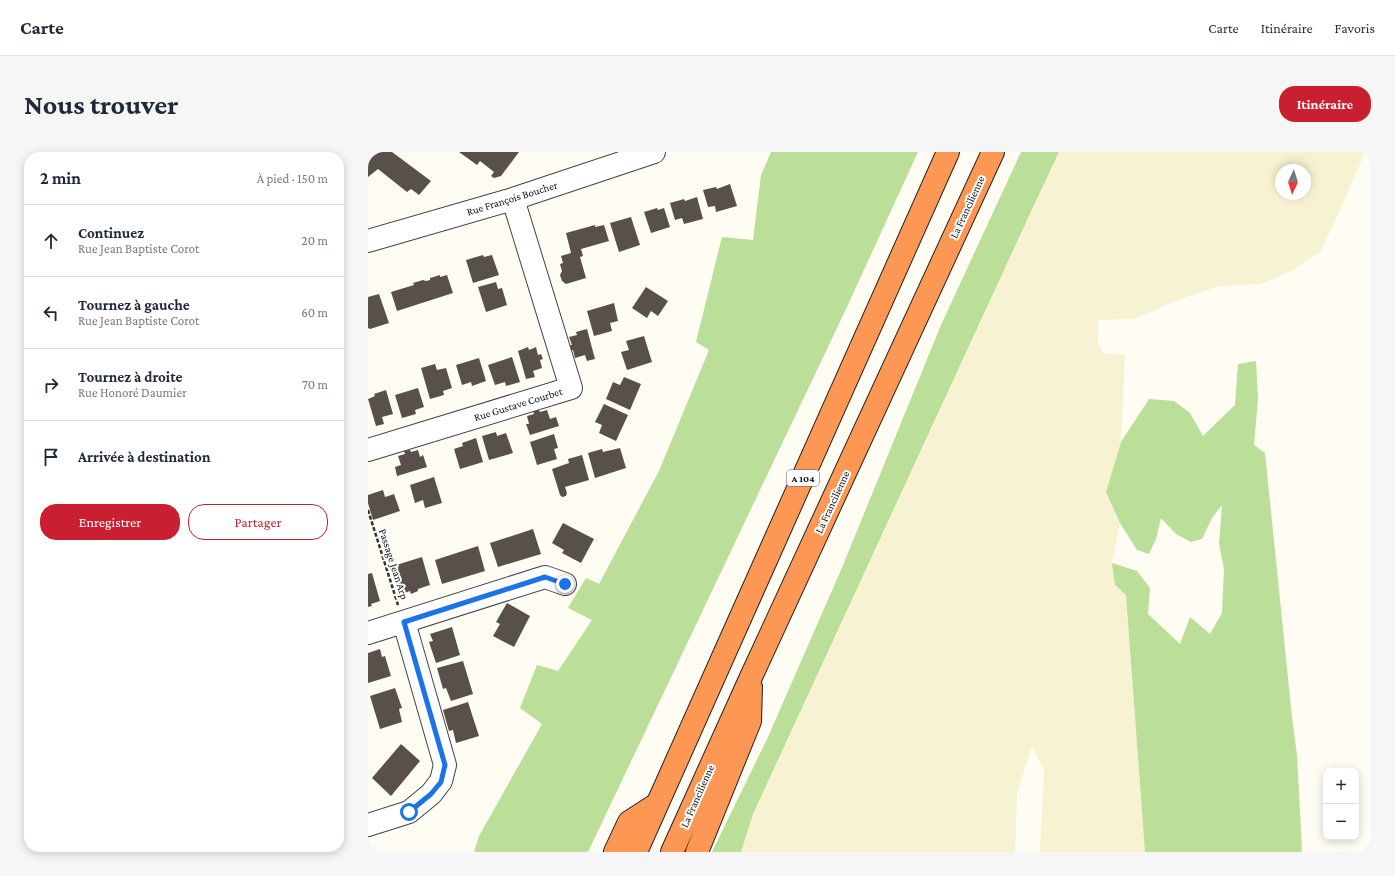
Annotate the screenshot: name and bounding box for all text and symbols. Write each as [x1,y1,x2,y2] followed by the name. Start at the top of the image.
[20,17,64,38] text: Carte
[1208,20,1239,36] text: Carte
[1261,20,1313,36] text: Itinéraire
[1335,20,1375,36] text: Favoris
[1279,86,1371,122] button: Itinéraire
[24,89,178,120] text: Nous trouver
[1275,164,1311,200] north arrow
[40,169,81,188] text: 2 min
[257,171,328,186] text: À pied · 150 m
[947,174,987,240] street label: La Francilienne
[465,178,559,219] street label: Rue François Boucher
[78,225,144,241] text: Continuez
[40,230,62,252] icon: ahead
[302,233,328,248] text: 20 m
[78,241,199,256] text: Rue Jean Baptiste Corot
[78,297,190,313] text: Tournez à gauche
[40,302,62,324] icon: left
[301,305,328,320] text: 60 m
[78,313,199,328] text: Rue Jean Baptiste Corot
[78,369,182,385] text: Tournez à droite
[40,374,62,396] icon: right
[302,377,328,392] text: 70 m
[78,385,187,400] text: Rue Honoré Daumier
[472,385,564,423] street label: Rue Gustave Courbet
[40,446,62,468] icon: arrive
[78,449,211,465] text: Arrivée à destination
[812,469,852,535] street label: La Francilienne
[787,470,819,486] road number: A 104
[40,504,180,540] button: Enregistrer
[188,504,328,540] button: Partager
[376,527,411,601] street label: Passage Jean Arp
[556,575,574,593] route end
[678,763,716,829] street label: La Francilienne
[1323,768,1359,840] map controls
[1323,768,1359,804] button: +
[400,803,418,821] route start
[1323,804,1359,840] button: −

